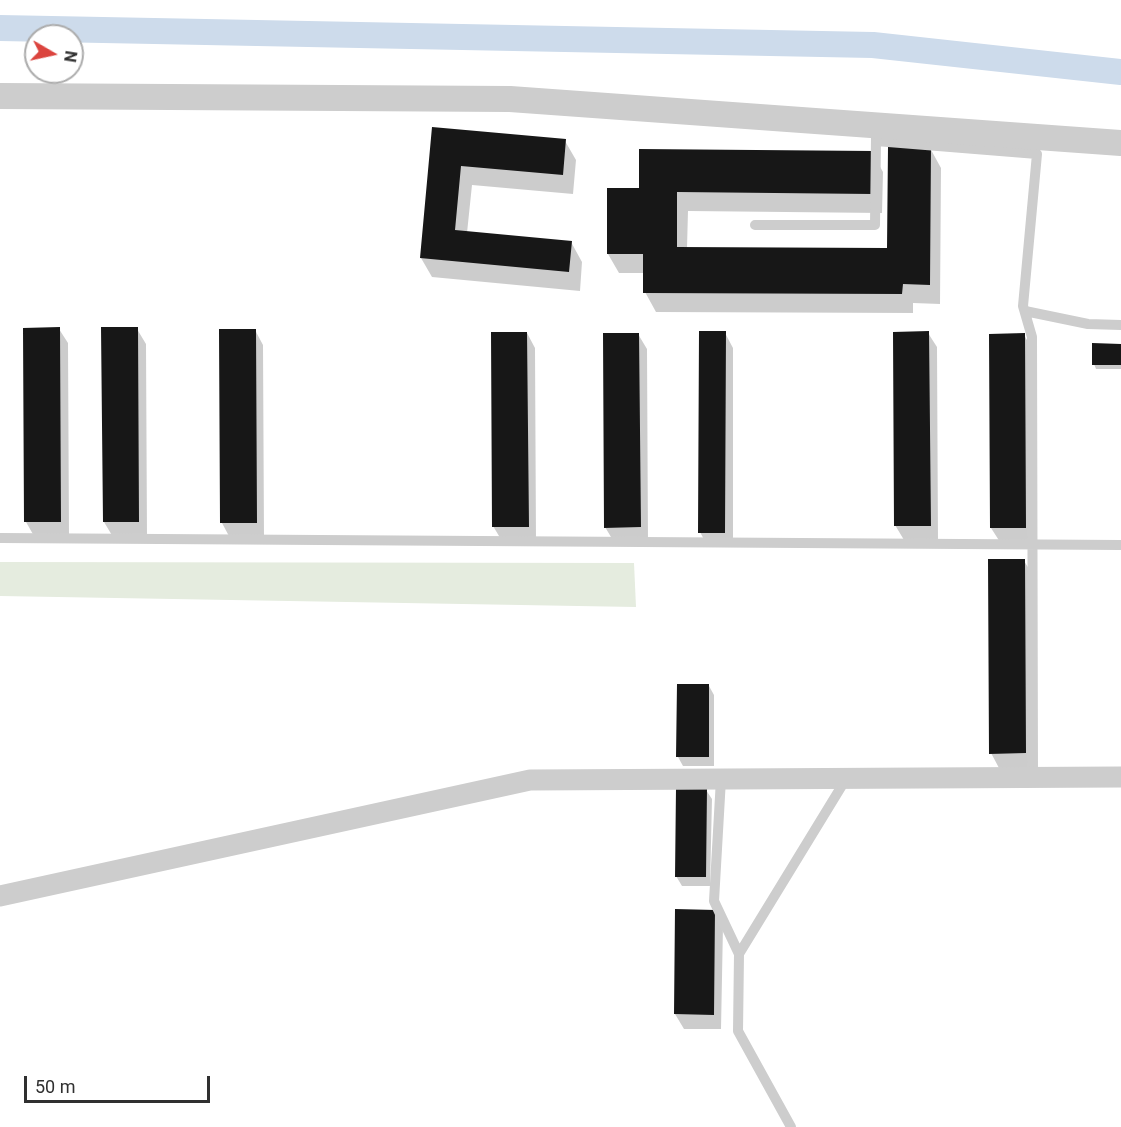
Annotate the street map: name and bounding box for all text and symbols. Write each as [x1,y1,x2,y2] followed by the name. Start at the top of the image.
[24,24,84,84] north arrow
[60,50,81,64] text: N
[27,1064,213,1102] scale bar
[35,1076,75,1097] text: 50 m

